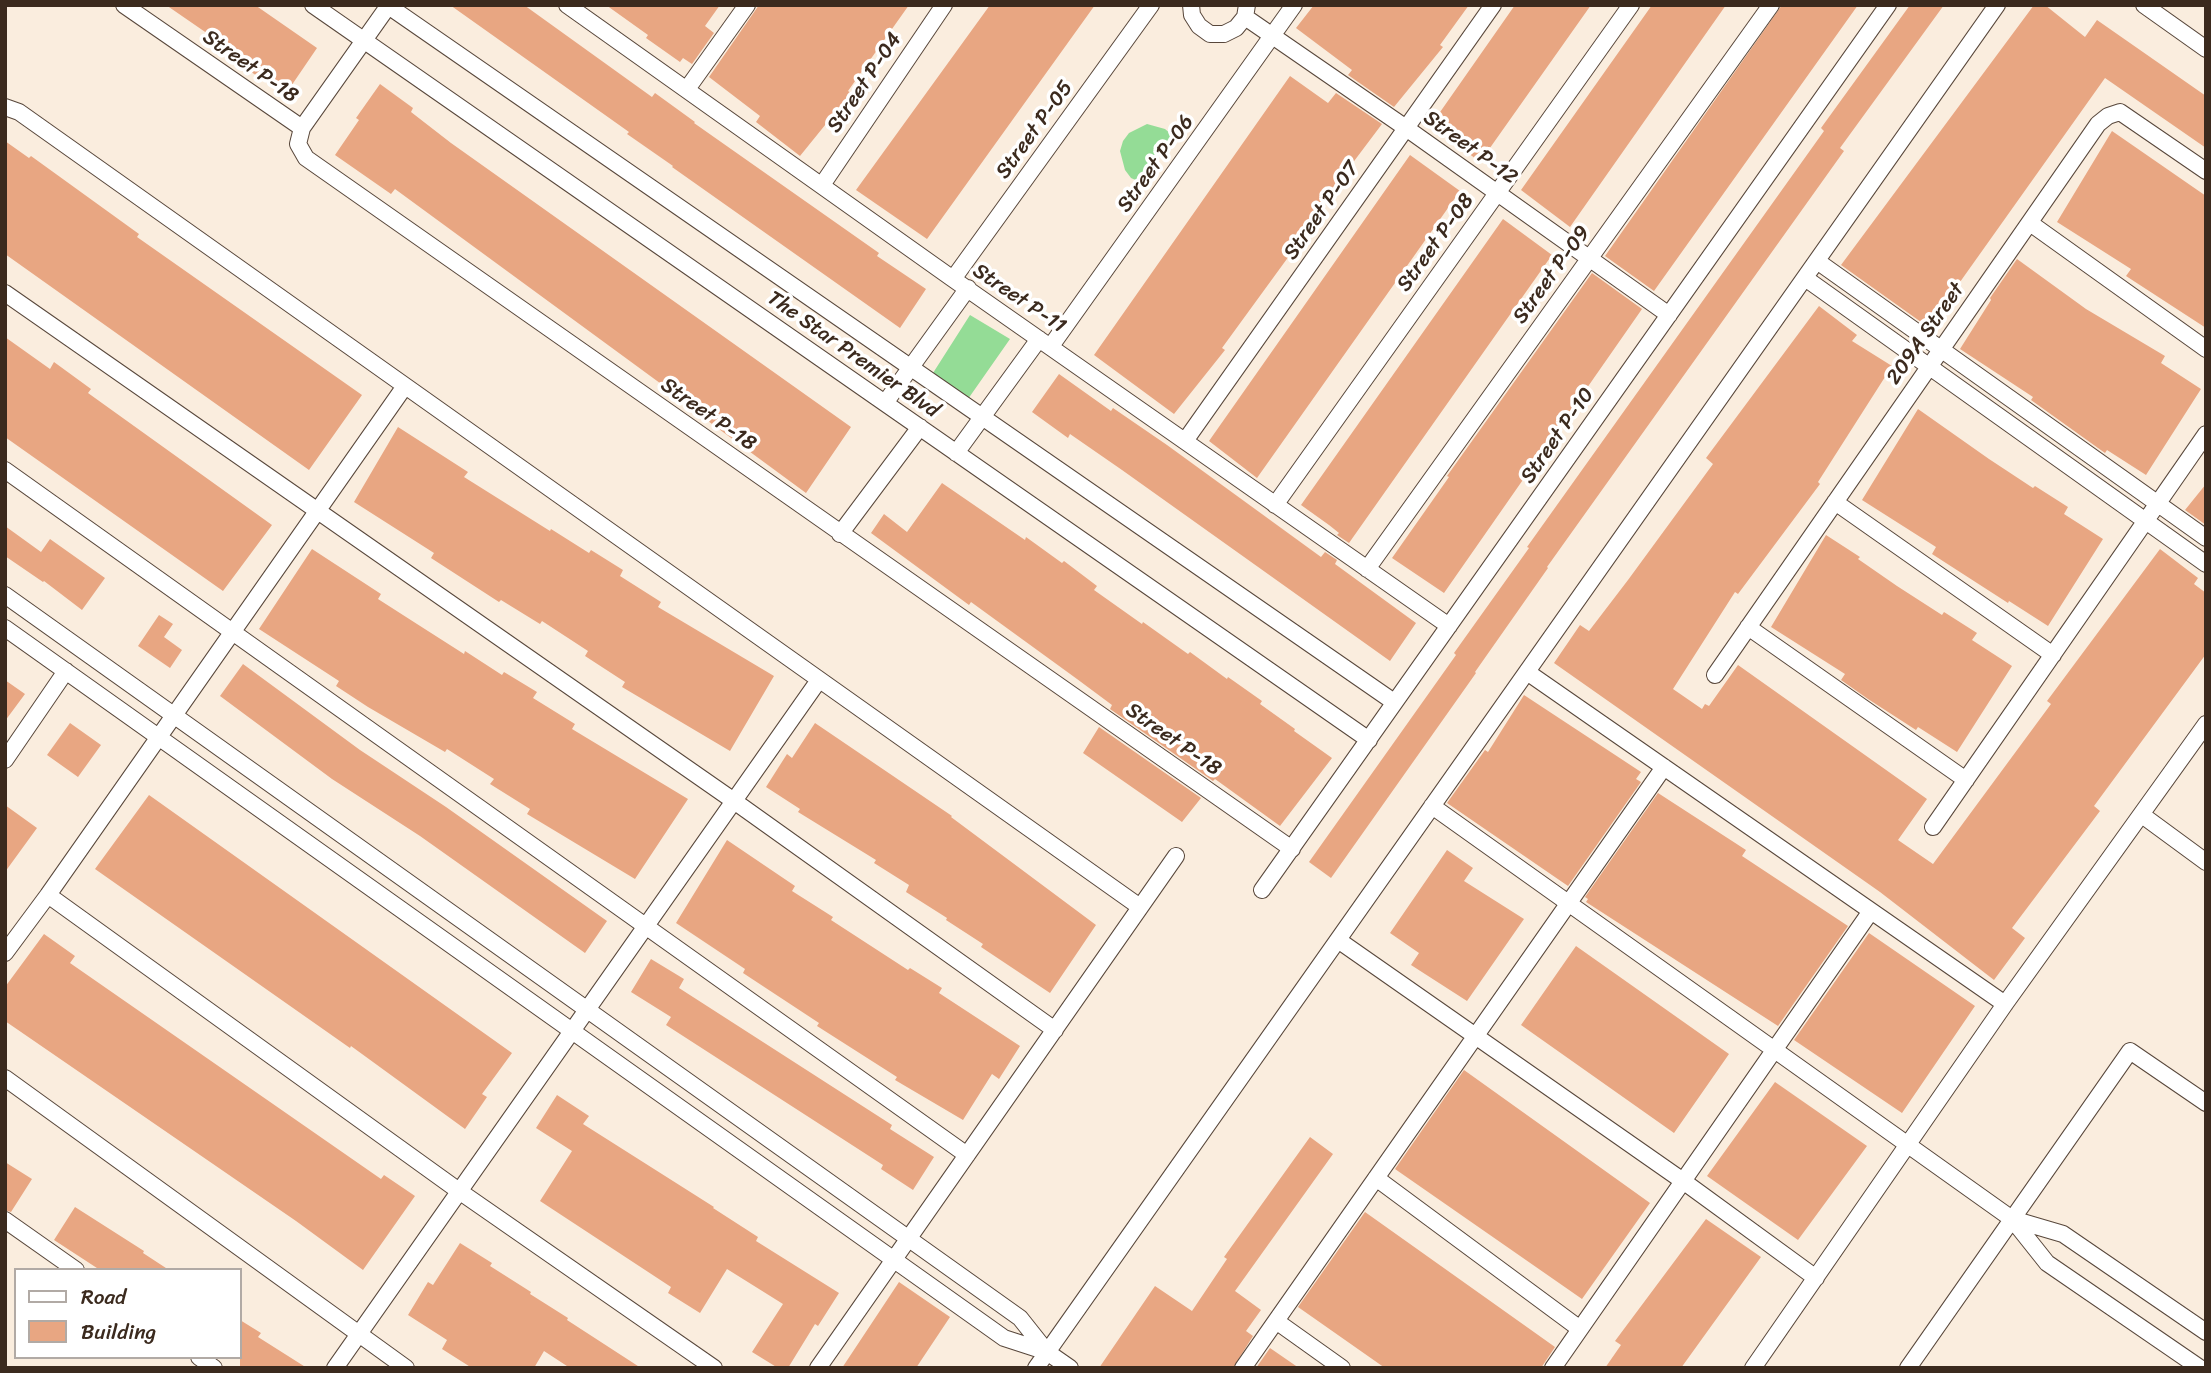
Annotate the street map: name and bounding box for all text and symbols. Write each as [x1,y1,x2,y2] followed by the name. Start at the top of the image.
[197,25,303,109] street label: Street P-18
[822,28,908,138] street label: Street P-04
[991,76,1079,184] street label: Street P-05
[1418,105,1522,191] street label: Street P-12
[1112,110,1200,218] street label: Street P-06
[1279,157,1365,265] street label: Street P-07
[1392,189,1480,297] street label: Street P-08
[1508,221,1596,329] street label: Street P-09
[968,259,1070,339] street label: Street P-11
[1882,278,1970,390] street label: 209A Street
[762,286,944,424] street label: The Star Premier Blvd
[655,373,761,457] street label: Street P-18
[1516,383,1600,489] street label: Street P-10
[1120,698,1226,782] street label: Street P-18
[14,1268,242,1359] legend
[81,1278,126,1316] text: Road
[81,1313,156,1351] text: Building

